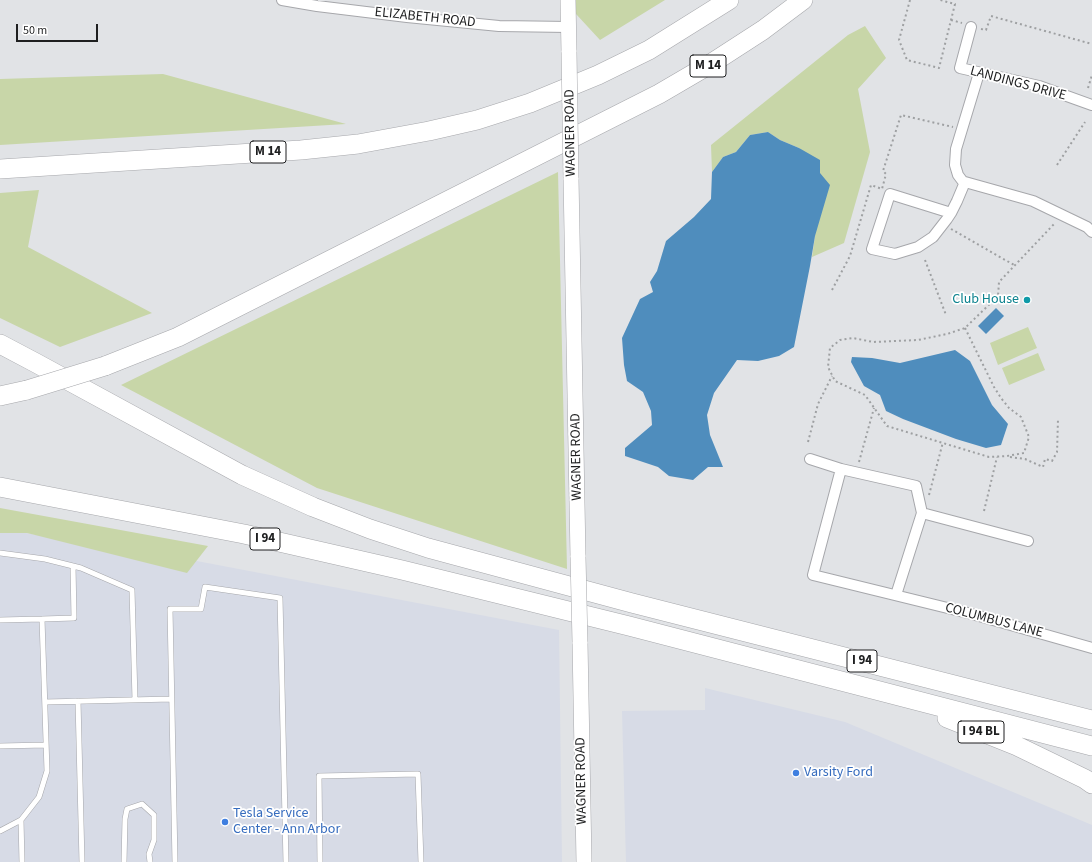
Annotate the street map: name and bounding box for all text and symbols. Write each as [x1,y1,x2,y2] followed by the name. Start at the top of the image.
[374,4,476,32] street label: ELIZABETH ROAD
[18,16,100,42] scale bar
[23,22,47,39] text: 50 m
[690,55,726,77] road number: M 14
[968,63,1068,105] street label: LANDINGS DRIVE
[562,89,580,177] street label: WAGNER ROAD
[250,141,286,163] road number: M 14
[952,292,1019,308] place label: Club House
[1022,295,1032,305] marker: Club House
[568,413,586,501] street label: WAGNER ROAD
[250,528,280,550] road number: I 94
[943,600,1045,642] street label: COLUMBUS LANE
[847,650,877,672] road number: I 94
[958,721,1004,743] road number: I 94 BL
[573,737,591,825] street label: WAGNER ROAD
[804,765,873,781] place label: Varsity Ford
[791,768,801,778] marker: Varsity Ford
[233,806,340,838] place label: Tesla Service Center - Ann Arbor
[220,817,230,827] marker: Tesla Service Center - Ann Arbor

